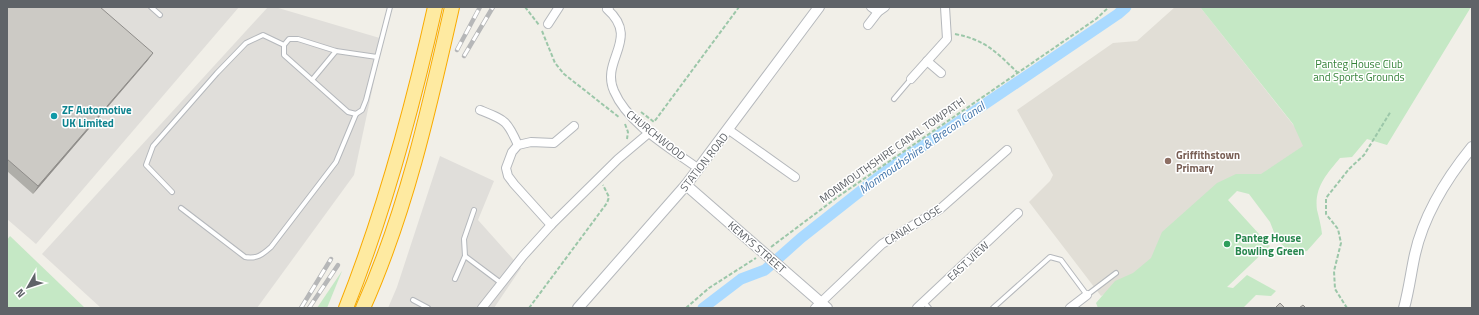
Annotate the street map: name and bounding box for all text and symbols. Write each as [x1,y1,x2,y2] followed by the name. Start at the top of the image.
[1313,56,1405,85] park label: Panteg House Club and Sports Grounds
[816,93,968,207] street label: MONMOUTHSHIRE CANAL TOWPATH
[855,96,990,198] water label: Monmouthshire & Brecon Canal
[62,102,132,131] place label: ZF Automotive UK Limited
[623,106,689,164] street label: CHURCHWOOD
[49,111,59,121] marker: ZF Automotive UK Limited
[676,129,732,195] street label: STATION ROAD
[1176,147,1240,176] place label: Griffithstown Primary
[1163,156,1173,166] marker: Griffithstown Primary
[881,201,945,249] street label: CANAL CLOSE
[725,217,790,277] street label: KEMYS STREET
[1235,230,1304,259] place label: Panteg House Bowling Green
[944,237,993,284] street label: EAST VIEW
[1222,239,1232,249] marker: Panteg House Bowling Green
[8,267,48,307] north arrow
[12,285,29,301] text: N

